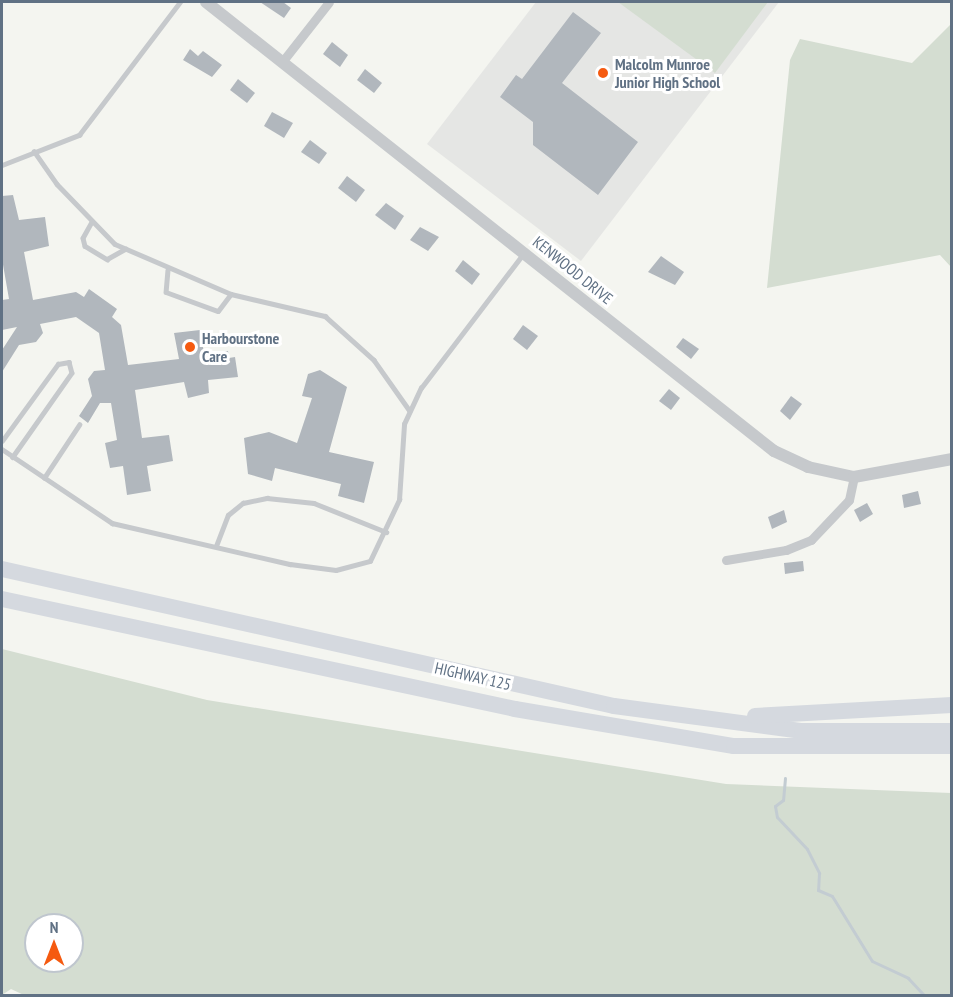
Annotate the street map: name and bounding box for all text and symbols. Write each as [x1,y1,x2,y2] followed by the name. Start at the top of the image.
[615,54,720,92] place label: Malcolm Munroe Junior High School
[596,66,610,80] marker: Malcolm Munroe Junior High School
[529,232,617,308] street label: KENWOOD DRIVE
[202,328,279,366] place label: Harbourstone Care
[183,340,197,354] marker: Harbourstone Care
[433,658,513,694] street label: HIGHWAY 125
[24,913,84,973] north arrow
[50,917,58,937] text: N

